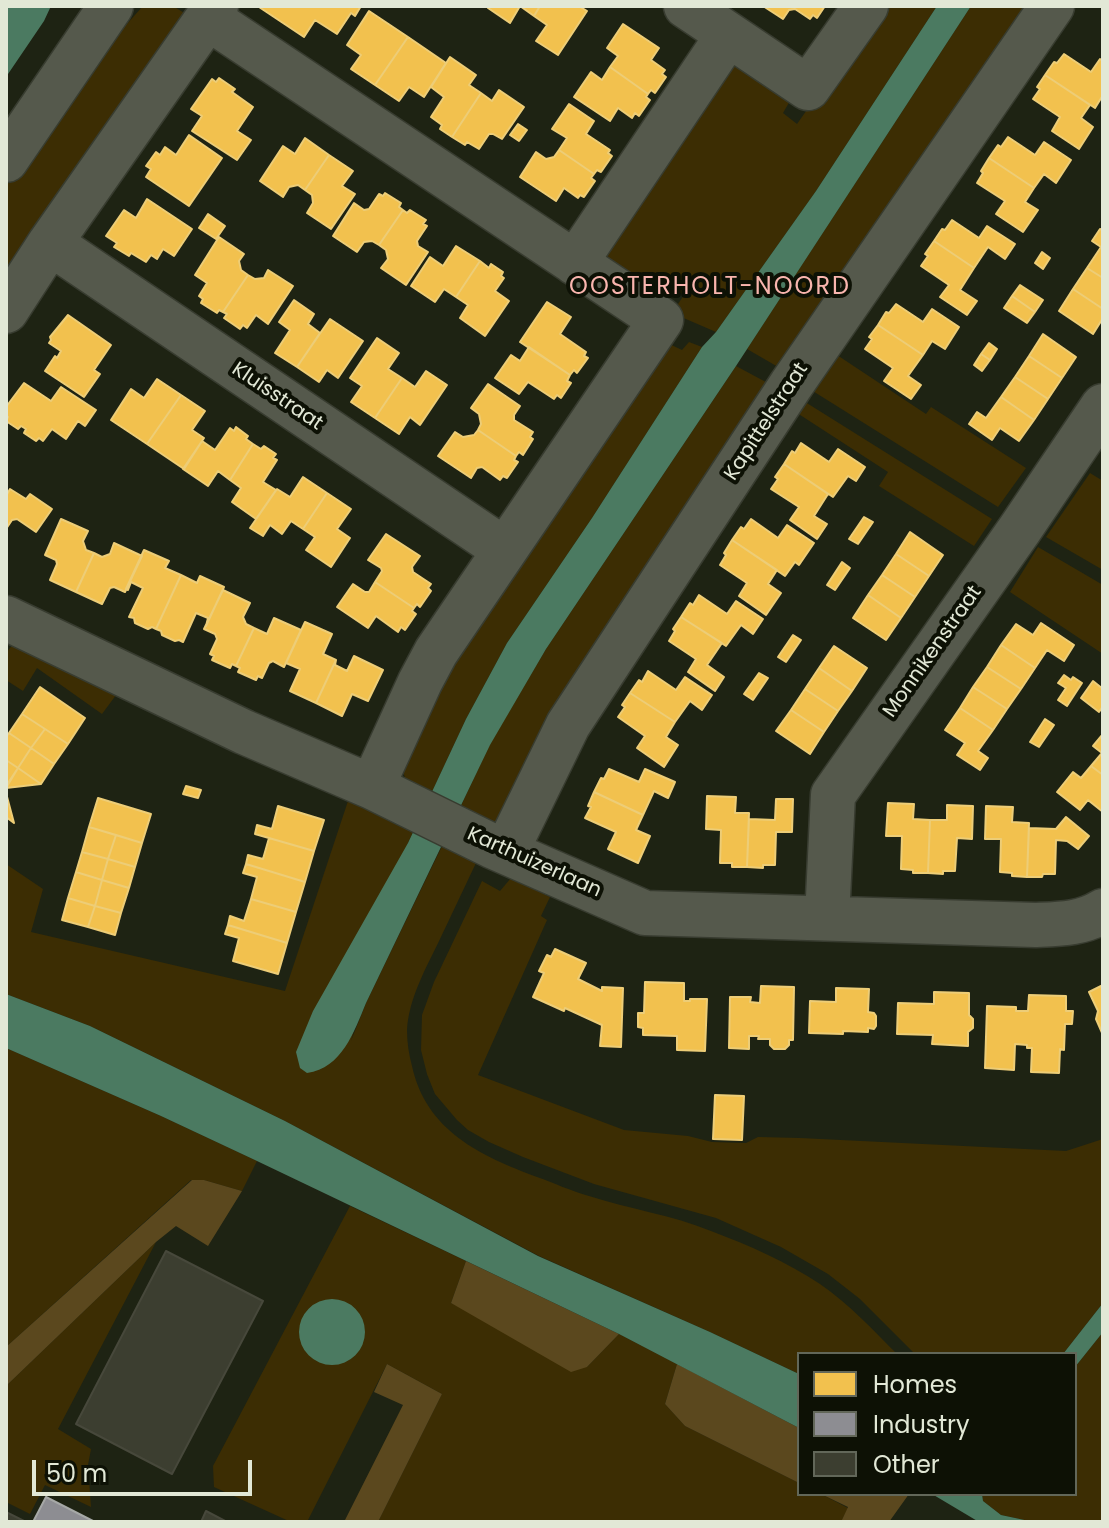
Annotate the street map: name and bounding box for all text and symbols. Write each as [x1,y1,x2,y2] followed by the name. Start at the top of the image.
[569,274,851,302] district label: OOSTERHOLT-NOORD
[227,358,327,436] street label: Kluisstraat
[720,359,814,485] street label: Kapittelstraat
[879,581,987,723] street label: Monnikenstraat
[463,823,605,903] street label: Karthuizerlaan
[797,1352,1077,1496] legend
[873,1368,957,1401] text: Homes
[873,1408,970,1441] text: Industry
[36,1444,256,1494] scale bar
[873,1448,940,1481] text: Other
[46,1457,107,1490] text: 50 m

